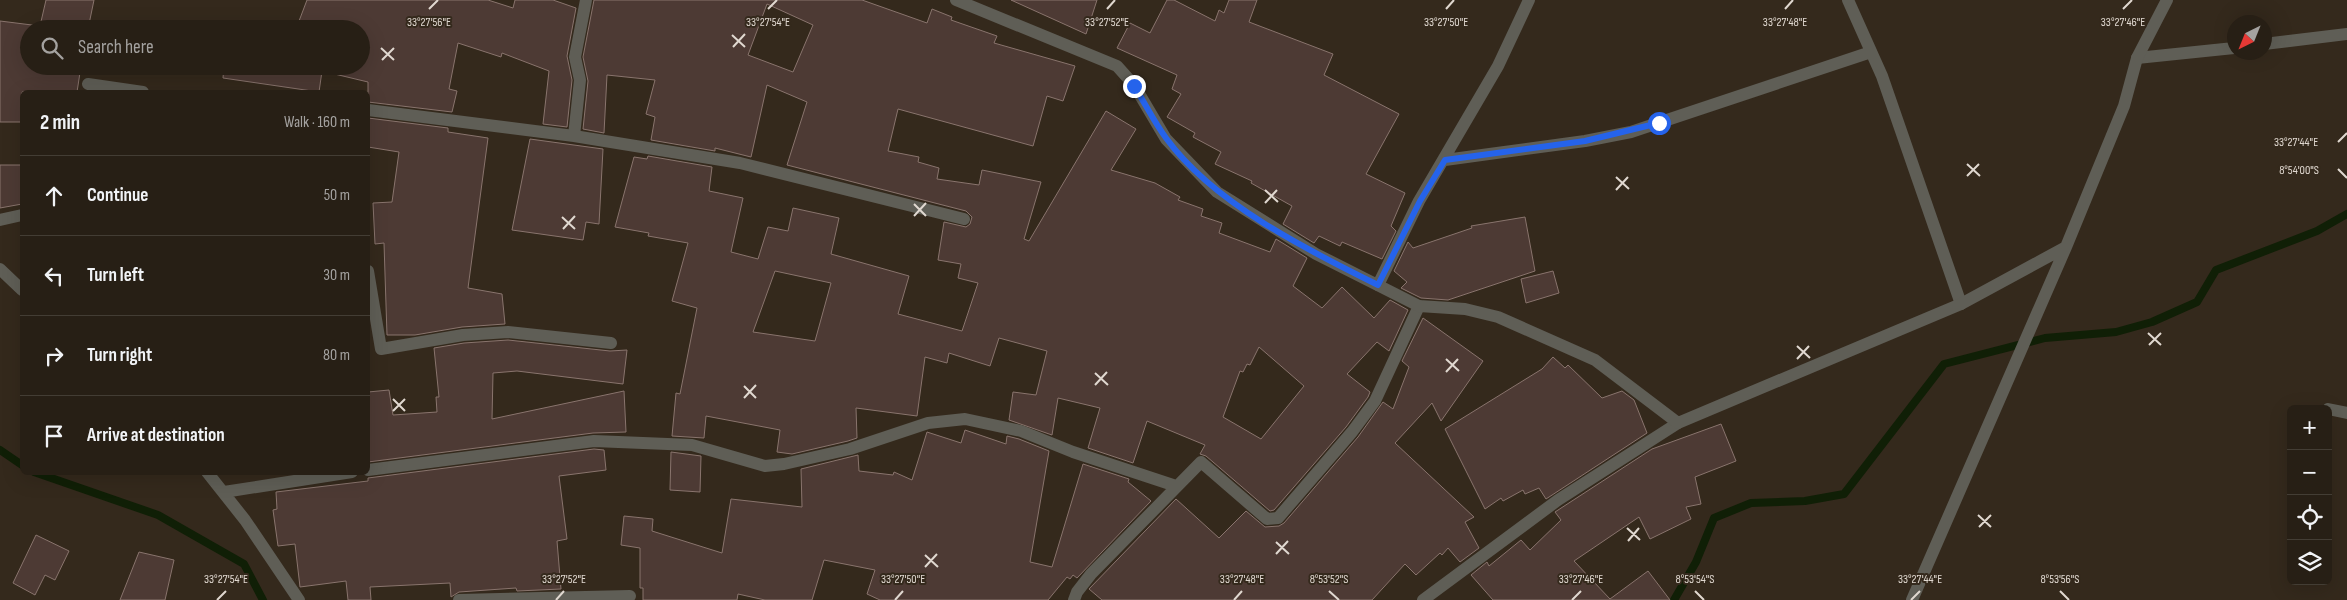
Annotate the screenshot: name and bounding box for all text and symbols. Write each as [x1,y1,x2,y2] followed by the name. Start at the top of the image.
[407,15,451,30] text: 33°27'56"E
[746,15,790,30] text: 33°27'54"E
[1085,15,1129,30] text: 33°27'52"E
[1424,15,1468,30] text: 33°27'50"E
[1763,15,1807,30] text: 33°27'48"E
[2101,15,2145,30] text: 33°27'46"E
[2227,15,2272,60] north arrow
[20,20,370,75] search box
[38,34,66,62] icon: search
[78,36,154,59] text: Search here
[1123,75,1146,98] route end
[40,110,80,135] text: 2 min
[1648,112,1671,135] route start
[284,113,350,132] text: Walk · 160 m
[2274,135,2318,150] text: 33°27'44"E
[2279,163,2319,178] text: 8°54'00"S
[40,182,68,210] icon: ahead
[87,184,148,207] text: Continue
[324,186,350,205] text: 50 m
[40,262,68,290] icon: left
[87,264,144,287] text: Turn left
[323,266,350,285] text: 30 m
[40,342,68,370] icon: right
[87,344,152,367] text: Turn right
[323,346,350,365] text: 80 m
[2287,405,2332,585] map controls
[2287,405,2332,450] button: +
[40,422,68,450] icon: arrive
[87,424,225,447] text: Arrive at destination
[2287,450,2332,495] button: −
[2287,495,2332,540] button: locate
[2287,540,2332,585] button: layers
[204,572,248,587] text: 33°27'54"E
[542,572,586,587] text: 33°27'52"E
[881,572,925,587] text: 33°27'50"E
[1220,572,1264,587] text: 33°27'48"E
[1310,572,1348,587] text: 8°53'52"S
[1559,572,1603,587] text: 33°27'46"E
[1676,572,1714,587] text: 8°53'54"S
[1898,572,1942,587] text: 33°27'44"E
[2040,572,2080,587] text: 8°53'56"S

